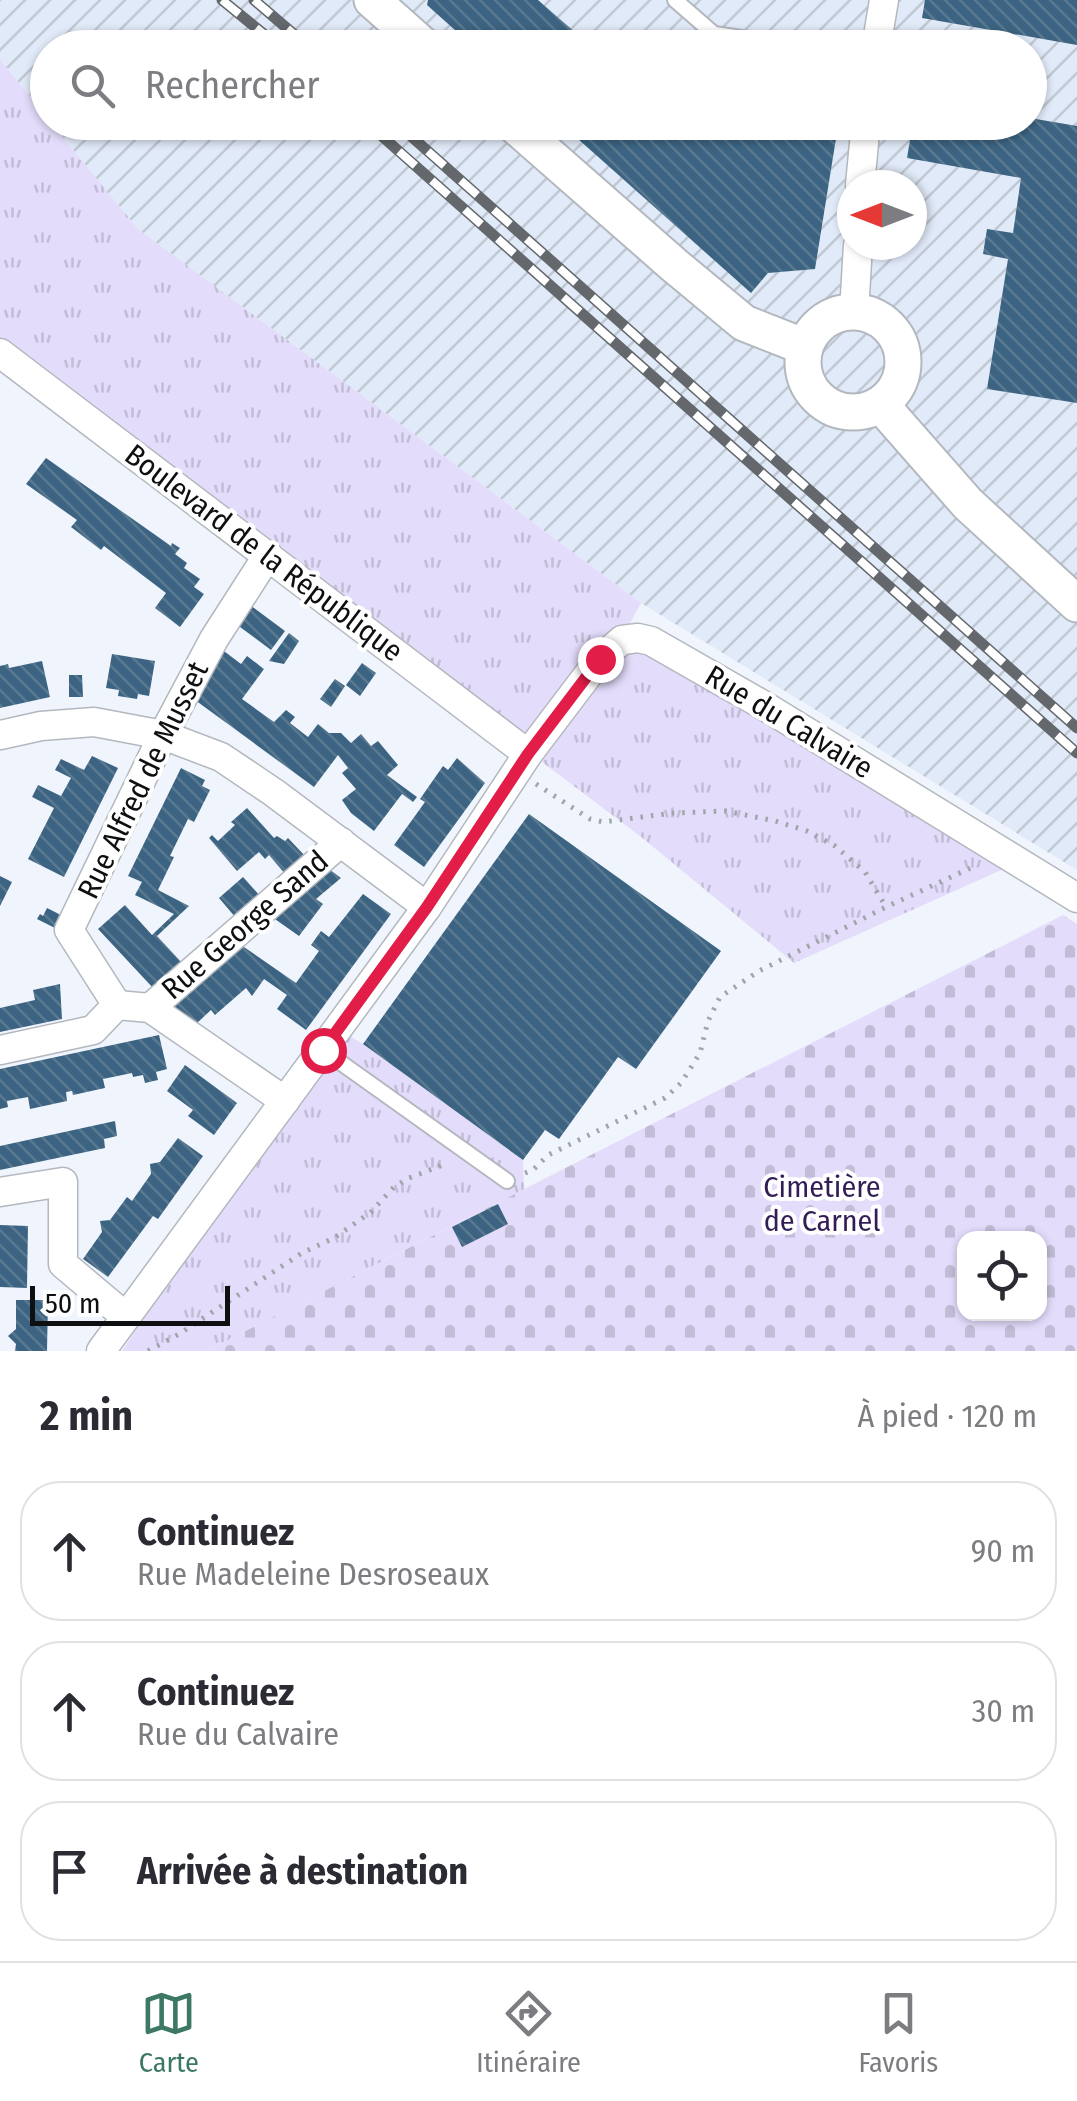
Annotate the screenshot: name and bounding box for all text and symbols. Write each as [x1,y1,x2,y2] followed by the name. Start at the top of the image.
[30,30,1047,140] search box
[65,58,120,113] icon: search
[145,62,320,108] text: Rechercher
[837,170,927,260] north arrow
[118,437,410,669] street label: Boulevard de la République
[578,637,624,683] route end
[70,655,216,904] street label: Rue Alfred de Musset
[699,658,879,786] street label: Rue du Calvaire
[154,843,336,1007] street label: Rue George Sand
[301,1028,347,1074] route start
[763,1169,881,1239] park label: Cimetière de Carnel
[957,1231,1047,1321] map controls
[957,1231,1047,1321] button: locate
[30,1281,230,1326] scale bar
[45,1287,101,1320] text: 50 m
[40,1391,133,1441] text: 2 min
[857,1397,1037,1435] text: À pied · 120 m
[137,1509,294,1555] text: Continuez
[42,1524,97,1579] icon: ahead
[971,1532,1035,1570] text: 90 m
[137,1555,489,1593] text: Rue Madeleine Desroseaux
[137,1669,294,1715] text: Continuez
[42,1684,97,1739] icon: ahead
[972,1692,1035,1730] text: 30 m
[137,1715,339,1753] text: Rue du Calvaire
[42,1844,97,1899] icon: arrive
[137,1848,468,1894] text: Arrivée à destination
[139,1986,199,2079] tab: Carte
[476,1986,581,2079] tab: Itinéraire
[858,1986,938,2079] tab: Favoris

